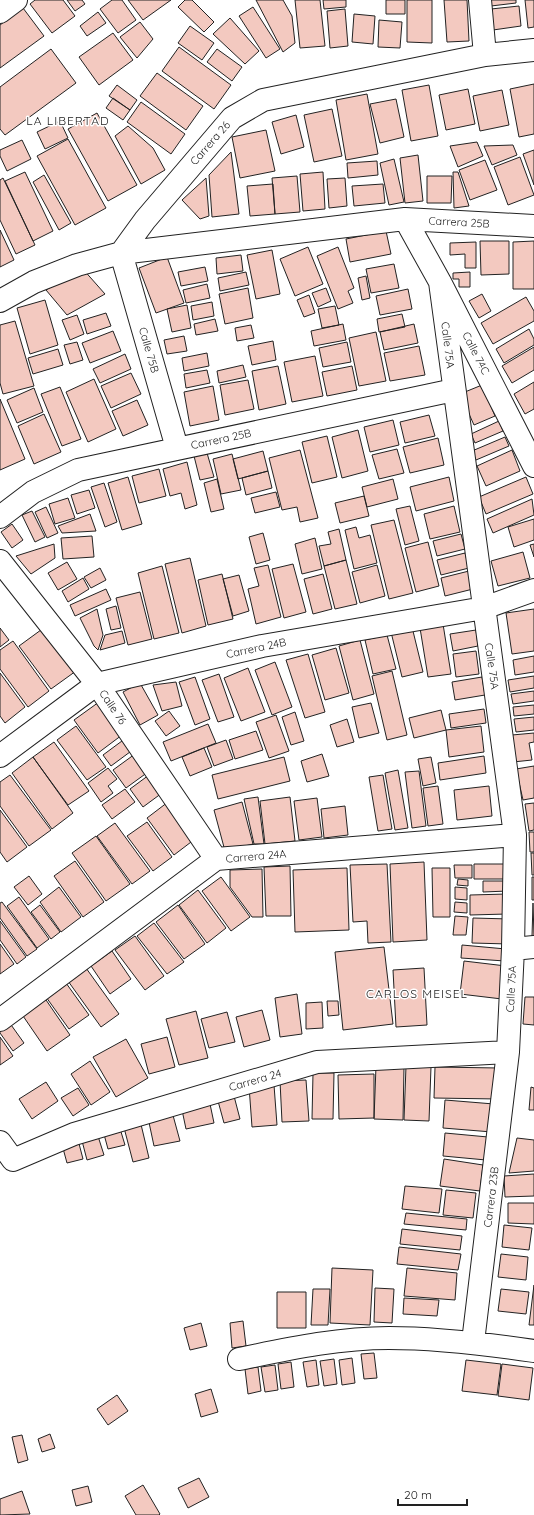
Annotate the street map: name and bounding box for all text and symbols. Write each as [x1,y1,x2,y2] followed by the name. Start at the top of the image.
[26,113,110,128] district label: LA LIBERTAD
[187,118,233,168] street label: Carrera 26
[428,213,490,231] street label: Carrera 25B
[438,321,458,369] street label: Calle 75A
[136,326,162,374] street label: Calle 75B
[459,329,493,377] street label: Calle 74C
[190,426,252,452] street label: Carrera 25B
[225,635,287,661] street label: Carrera 24B
[482,642,502,690] street label: Calle 75A
[96,687,130,727] street label: Calle 76
[225,846,287,866] street label: Carrera 24A
[503,965,519,1013] street label: Calle 75A
[366,986,468,1001] district label: CARLOS MEISEL
[227,1066,283,1094] street label: Carrera 24
[480,1166,502,1228] street label: Carrera 23B
[398,1481,467,1507] scale bar
[404,1487,432,1502] text: 20 m

